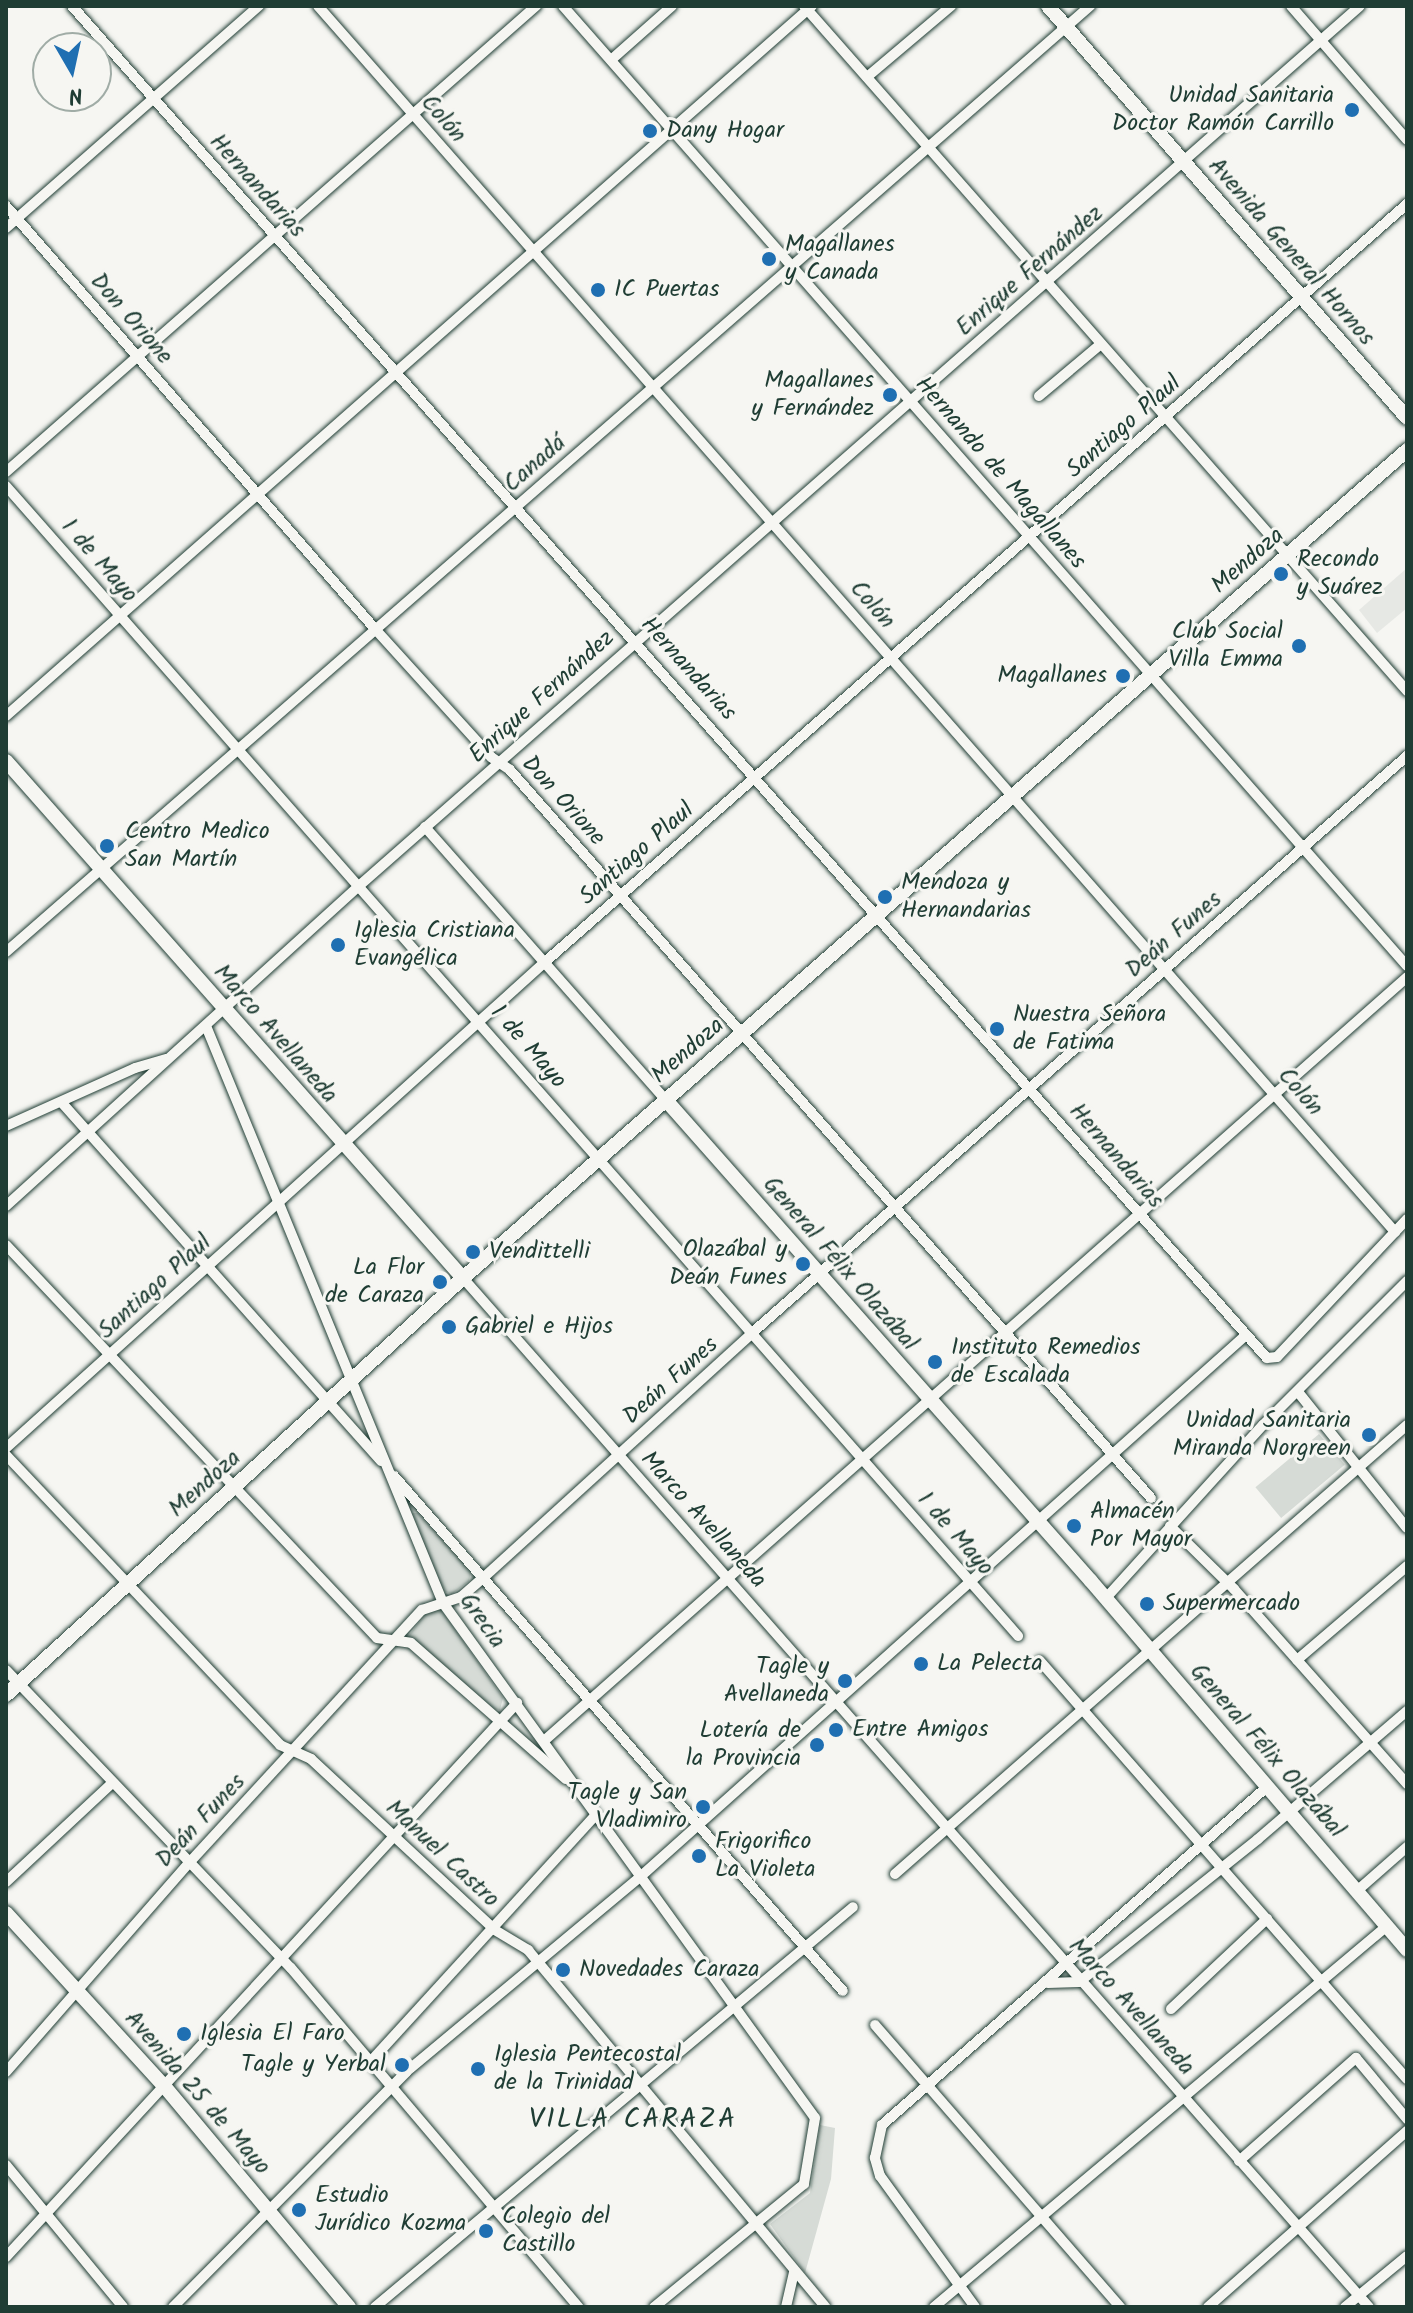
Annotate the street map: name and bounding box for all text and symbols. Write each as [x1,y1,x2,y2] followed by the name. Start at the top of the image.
[32,32,112,112] north arrow
[66,76,85,113] text: N
[1112,82,1334,138] place label: Unidad Sanitaria Doctor Ramón Carrillo
[414,89,472,149] street label: Colón
[1341,99,1363,121] marker: Unidad Sanitaria Doctor Ramón Carrillo
[666,117,784,145] place label: Dany Hogar
[641,122,659,140] marker: Dany Hogar
[203,128,311,244] street label: Hernandarias
[1202,152,1380,352] street label: Avenida General Hornos
[951,199,1109,343] street label: Enrique Fernández
[785,231,895,287] place label: Magallanes y Canada
[760,250,778,268] marker: Magallanes y Canada
[84,267,178,371] street label: Don Orione
[614,276,720,304] place label: IC Puertas
[589,281,607,299] marker: IC Puertas
[752,367,874,423] place label: Magallanes y Fernández
[1061,369,1187,485] street label: Santiago Plaul
[908,371,1092,575] street label: Hernando de Magallanes
[881,386,899,404] marker: Magallanes y Fernández
[498,429,572,499] street label: Canadá
[55,513,143,609] street label: 1 de Mayo
[1206,522,1290,600] street label: Mendoza
[1297,546,1383,602] place label: Recondo y Suárez
[1272,565,1290,583] marker: Recondo y Suárez
[843,575,901,635] street label: Colón
[634,611,742,727] street label: Hernandarias
[1168,618,1283,674] place label: Club Social Villa Emma
[463,624,621,770] street label: Enrique Fernández
[1290,637,1308,655] marker: Club Social Villa Emma
[997,662,1107,690] place label: Magallanes
[1114,667,1132,685] marker: Magallanes
[515,750,611,852] street label: Don Orione
[574,796,700,912] street label: Santiago Plaul
[125,818,270,874] place label: Centro Medico San Martín
[96,835,118,857] marker: Centro Medico San Martín
[901,869,1031,925] place label: Mendoza y Hernandarias
[1120,885,1228,985] street label: Deán Funes
[876,888,894,906] marker: Mendoza y Hernandarias
[354,917,515,973] place label: Iglesia Cristiana Evangélica
[329,936,347,954] marker: Iglesia Cristiana Evangélica
[207,959,343,1109] street label: Marco Avellaneda
[484,999,572,1095] street label: 1 de Mayo
[1013,1001,1166,1057] place label: Nuestra Señora de Fatima
[646,1012,730,1090] street label: Mendoza
[988,1020,1006,1038] marker: Nuestra Señora de Fatima
[1271,1062,1329,1122] street label: Colón
[1062,1097,1170,1215] street label: Hernandarias
[756,1171,924,1357] street label: General Félix Olazábal
[92,1229,218,1345] street label: Santiago Plaul
[669,1236,787,1292] place label: Olazábal y Deán Funes
[489,1238,590,1266] place label: Vendittelli
[464,1243,482,1261] marker: Vendittelli
[325,1254,424,1310] place label: La Flor de Caraza
[794,1255,812,1273] marker: Olazábal y Deán Funes
[431,1273,449,1291] marker: La Flor de Caraza
[465,1313,613,1341] place label: Gabriel e Hijos
[440,1318,458,1336] marker: Gabriel e Hijos
[618,1331,724,1431] street label: Deán Funes
[951,1334,1141,1390] place label: Instituto Remedios de Escalada
[926,1353,944,1371] marker: Instituto Remedios de Escalada
[1173,1407,1351,1463] place label: Unidad Sanitaria Miranda Norgreen
[1358,1424,1380,1446] marker: Unidad Sanitaria Miranda Norgreen
[163,1444,247,1524] street label: Mendoza
[634,1445,772,1595] street label: Marco Avellaneda
[911,1486,999,1582] street label: 1 de Mayo
[1090,1498,1192,1554] place label: Almacén Por Mayor
[1065,1517,1083,1535] marker: Almacén Por Mayor
[453,1588,511,1654] street label: Grecia
[1163,1590,1300,1618] place label: Supermercado
[1138,1595,1156,1613] marker: Supermercado
[937,1650,1043,1678] place label: La Pelecta
[724,1653,829,1709] place label: Tagle y Avellaneda
[912,1655,930,1673] marker: La Pelecta
[1183,1658,1351,1844] street label: General Félix Olazábal
[836,1672,854,1690] marker: Tagle y Avellaneda
[852,1716,988,1744] place label: Entre Amigos
[686,1717,801,1773] place label: Lotería de la Provincia
[827,1721,845,1739] marker: Entre Amigos
[808,1736,826,1754] marker: Lotería de la Provincia
[150,1768,252,1874] street label: Deán Funes
[568,1779,687,1835] place label: Tagle y San Vladimiro
[379,1794,505,1914] street label: Manuel Castro
[694,1798,712,1816] marker: Tagle y San Vladimiro
[715,1828,816,1884] place label: Frigorifico La Violeta
[690,1847,708,1865] marker: Frigorifico La Violeta
[1062,1932,1200,2082] street label: Marco Avellaneda
[579,1956,760,1984] place label: Novedades Caraza
[554,1961,572,1979] marker: Novedades Caraza
[118,2005,276,2181] street label: Avenida 25 de Mayo
[200,2020,345,2048] place label: Iglesia El Faro
[175,2025,193,2043] marker: Iglesia El Faro
[494,2041,681,2097] place label: Iglesia Pentecostal de la Trinidad
[241,2051,386,2079] place label: Tagle y Yerbal
[393,2056,411,2074] marker: Tagle y Yerbal
[469,2060,487,2078] marker: Iglesia Pentecostal de la Trinidad
[529,2103,737,2137] district label: VILLA CARAZA
[315,2182,466,2238] place label: Estudio Jurídico Kozma
[290,2201,308,2219] marker: Estudio Jurídico Kozma
[502,2203,610,2259] place label: Colegio del Castillo
[477,2222,495,2240] marker: Colegio del Castillo

